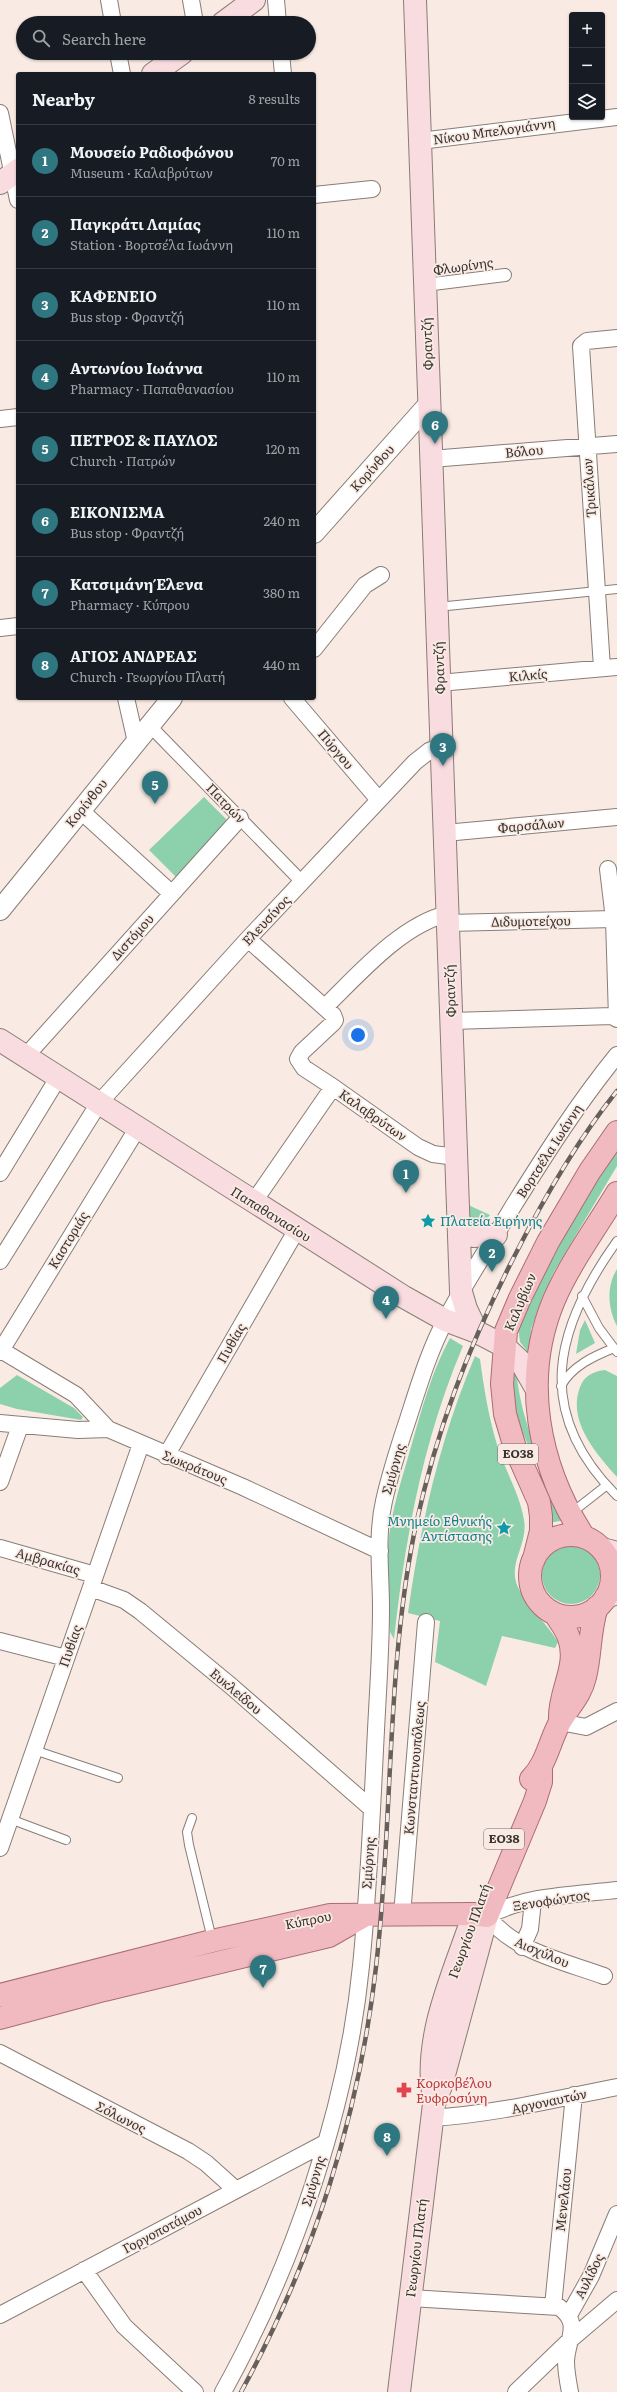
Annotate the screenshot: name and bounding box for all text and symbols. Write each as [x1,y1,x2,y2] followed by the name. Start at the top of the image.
[569,12,605,120] map controls
[569,12,605,48] button: +
[16,16,316,60] search box
[30,27,52,49] icon: search
[62,27,146,50] text: Search here
[569,48,605,84] button: −
[569,84,605,120] button: layers
[32,86,95,111] text: Nearby
[249,89,300,108] text: 8 results
[432,113,556,148] street label: Νίκου Μπελογιάννη
[70,140,234,163] text: Μουσείο Ραδιοφώνου
[42,151,48,170] text: 1
[271,151,300,170] text: 70 m
[70,163,213,182] text: Museum · Καλαβρύτων
[70,212,201,235] text: Παγκράτι Λαμίας
[42,223,48,242] text: 2
[267,223,300,242] text: 110 m
[70,235,233,254] text: Station · Βορτσέλα Ιωάννη
[432,252,495,279] street label: Φλωρίνης
[70,284,157,307] text: ΚΑΦΕΝΕΙΟ
[41,295,49,314] text: 3
[267,295,300,314] text: 110 m
[70,307,184,326] text: Bus stop · Φραντζή
[416,317,437,371] street label: Φραντζή
[70,356,203,379] text: Αντωνίου Ιωάννα
[41,367,49,386] text: 4
[267,367,300,386] text: 110 m
[70,379,234,398] text: Pharmacy · Παπαθανασίου
[422,411,448,444] pin: 6
[70,428,218,451] text: ΠΕΤΡΟΣ & ΠΑΥΛΟΣ
[41,439,49,458] text: 5
[265,439,300,458] text: 120 m
[504,439,544,462] street label: Βόλου
[345,440,398,496] street label: Κορίνθου
[70,451,175,470] text: Church · Πατρών
[577,457,600,519] street label: Τρικάλων
[70,500,165,523] text: ΕΙΚΟΝΙΣΜΑ
[41,511,49,530] text: 6
[264,511,300,530] text: 240 m
[70,523,184,542] text: Bus stop · Φραντζή
[70,572,203,595] text: Κατσιμάνη Έλενα
[41,583,49,602] text: 7
[263,583,300,602] text: 380 m
[70,595,189,614] text: Pharmacy · Κύπρου
[428,641,449,695] street label: Φραντζή
[70,644,197,667] text: ΑΓΙΟΣ ΑΝΔΡΕΑΣ
[41,655,49,674] text: 8
[263,655,300,674] text: 440 m
[508,663,549,686] street label: Κιλκίς
[70,667,225,686] text: Church · Γεωργίου Πλατή
[314,725,359,773] street label: Πύργου
[430,733,456,766] pin: 3
[142,771,168,804] pin: 5
[60,774,111,831] street label: Κορίνθου
[202,778,250,827] street label: Πατρών
[497,812,565,837] street label: Φαρσάλων
[237,890,294,949] street label: Ελευσίνος
[106,909,158,964] street label: Διστόμου
[491,910,571,931] street label: Διδυμοτείχου
[439,964,460,1018] street label: Φραντζή
[348,1025,368,1045] your location
[335,1084,411,1145] street label: Καλαβρύτων
[511,1100,586,1201] street label: Βορτσέλα Ιωάννη
[393,1160,419,1193] pin: 1
[227,1181,315,1246] street label: Παπαθανασίου
[43,1207,93,1272] street label: Καστοριάς
[440,1211,543,1230] place label: Πλατεία Ειρήνης
[419,1212,437,1230] place icon: Πλατεία Ειρήνης
[479,1239,505,1272] pin: 2
[499,1270,540,1334] street label: Καλυβίων
[373,1286,399,1319] pin: 4
[211,1319,250,1366] street label: Πυθίας
[376,1441,409,1497] street label: Σμύρνης
[498,1444,538,1464] road number: ΕΟ38
[160,1445,231,1488] street label: Σωκράτους
[387,1511,493,1545] place label: Μνημείο Εθνικής Αντίστασης
[495,1519,513,1537] place icon: Μνημείο Εθνικής Αντίστασης
[14,1542,83,1579] street label: Αμβρακίας
[53,1622,86,1670] street label: Πυθίας
[206,1663,267,1718] street label: Ευκλείδου
[398,1700,429,1836] street label: Κωνσταντινουπόλεως
[484,1829,524,1849] road number: ΕΟ38
[356,1836,379,1890] street label: Σμύρνης
[443,1881,494,1981] street label: Γεωργίου Πλατή
[511,1884,591,1915] street label: Ξενοφώντος
[283,1906,333,1933] street label: Κύπρου
[512,1932,573,1972] street label: Αισχύλου
[250,1955,276,1988] pin: 7
[416,2073,492,2107] place label: Κορκοβέλου Ευφροσύνη
[395,2081,413,2099] pharmacy icon: Κορκοβέλου Ευφροσύνη
[509,2083,588,2118] street label: Αργοναυτών
[93,2096,150,2138] street label: Σόλωνος
[374,2123,400,2156] pin: 8
[296,2153,329,2209] street label: Σμύρνης
[550,2167,575,2233] street label: Μενελάου
[400,2197,431,2298] street label: Γεωργίου Πλατή
[119,2200,205,2258] street label: Γοργοποτάμου
[569,2249,608,2302] street label: Αυλίδος

